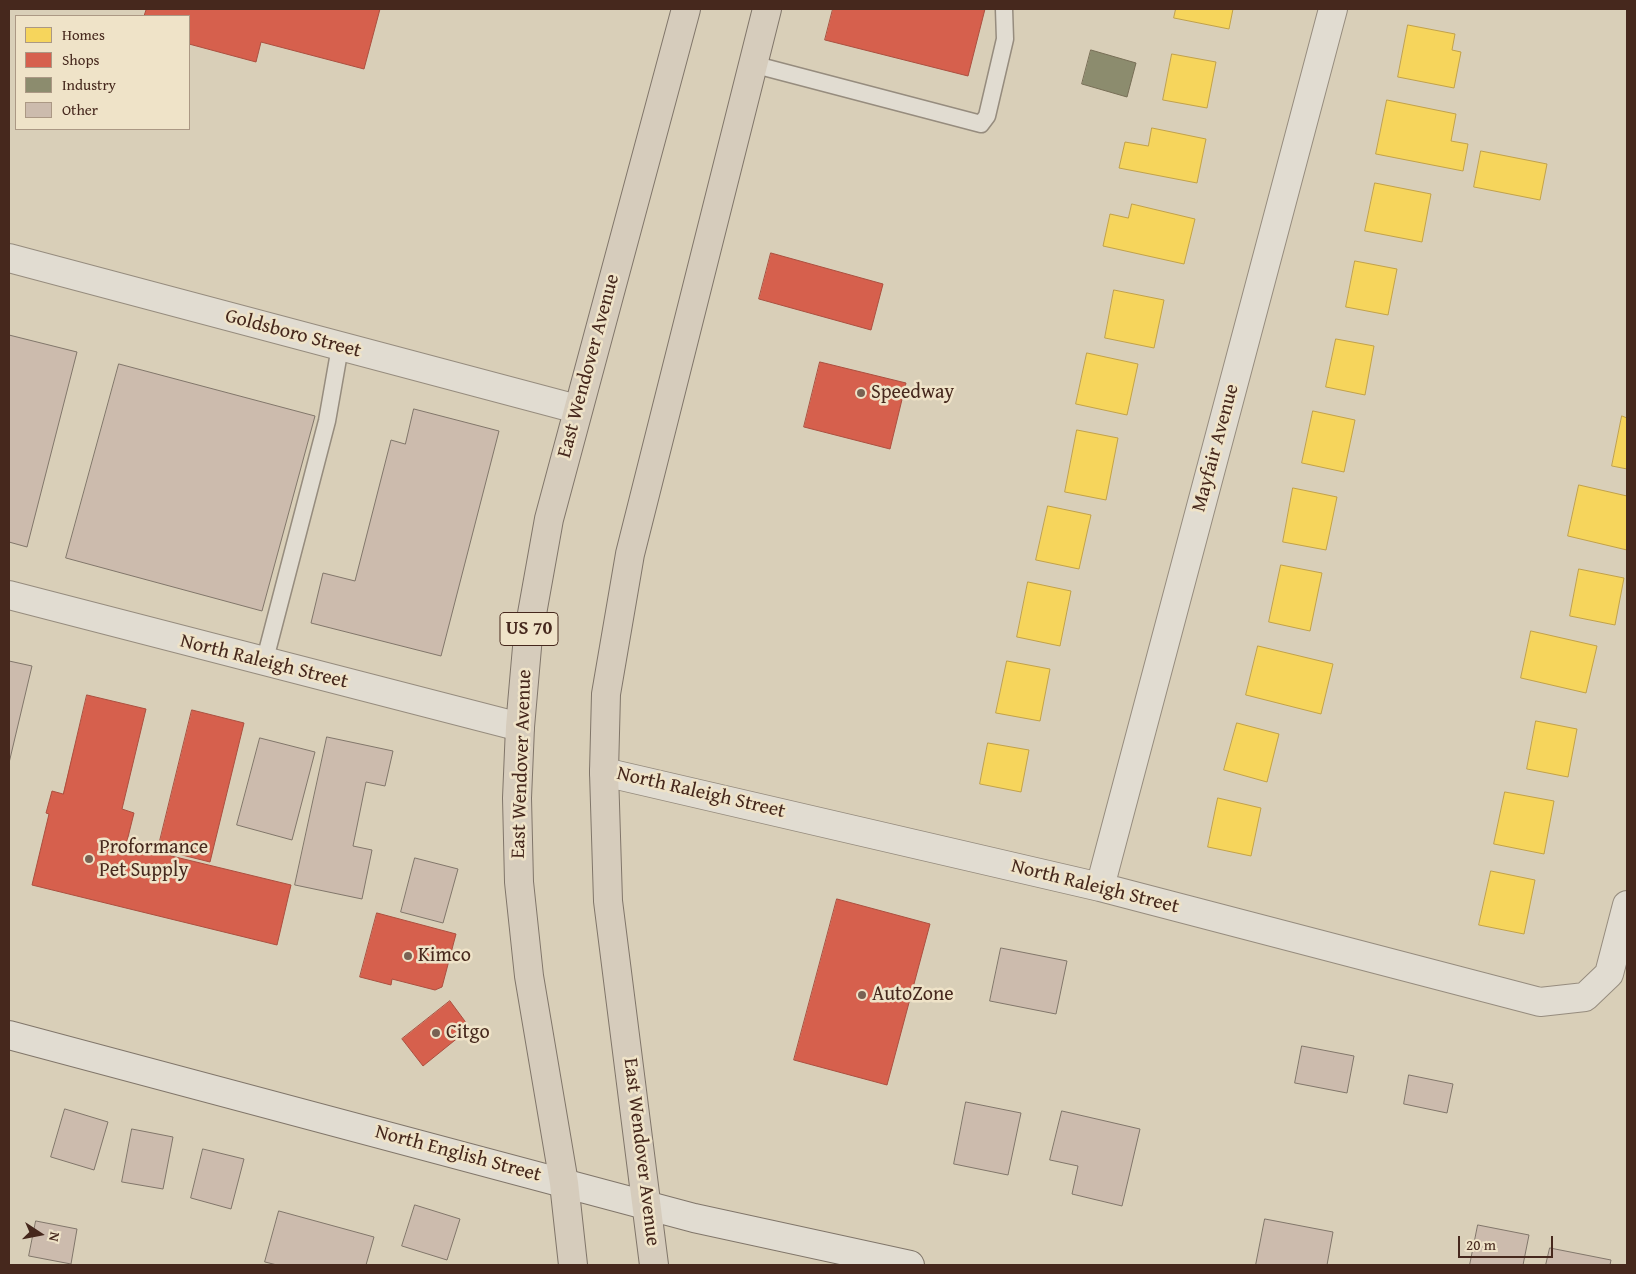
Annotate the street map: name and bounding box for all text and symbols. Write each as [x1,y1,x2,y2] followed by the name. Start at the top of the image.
[15,15,190,130] legend
[62,24,105,45] text: Homes
[62,49,99,70] text: Shops
[62,74,116,95] text: Industry
[62,99,98,120] text: Other
[553,271,625,461] street label: East Wendover Avenue
[222,304,364,364] street label: Goldsboro Street
[871,381,954,405] place label: Speedway
[1187,381,1245,515] street label: Mayfair Avenue
[855,387,867,399] marker: Speedway
[500,612,558,646] road number: US 70
[178,630,350,694] street label: North Raleigh Street
[507,669,537,859] street label: East Wendover Avenue
[615,762,787,824] street label: North Raleigh Street
[99,836,208,883] place label: Proformance Pet Supply
[83,853,95,865] marker: Proformance Pet Supply
[1009,855,1181,919] street label: North Raleigh Street
[418,944,471,968] place label: Kimco
[402,950,414,962] marker: Kimco
[872,983,954,1007] place label: AutoZone
[856,989,868,1001] marker: AutoZone
[446,1021,490,1045] place label: Citgo
[430,1027,442,1039] marker: Citgo
[618,1057,664,1247] street label: East Wendover Avenue
[372,1120,544,1188] street label: North English Street
[15,1209,65,1259] north arrow
[1461,1226,1556,1258] scale bar
[44,1230,65,1243] text: N
[1466,1234,1496,1255] text: 20 m

